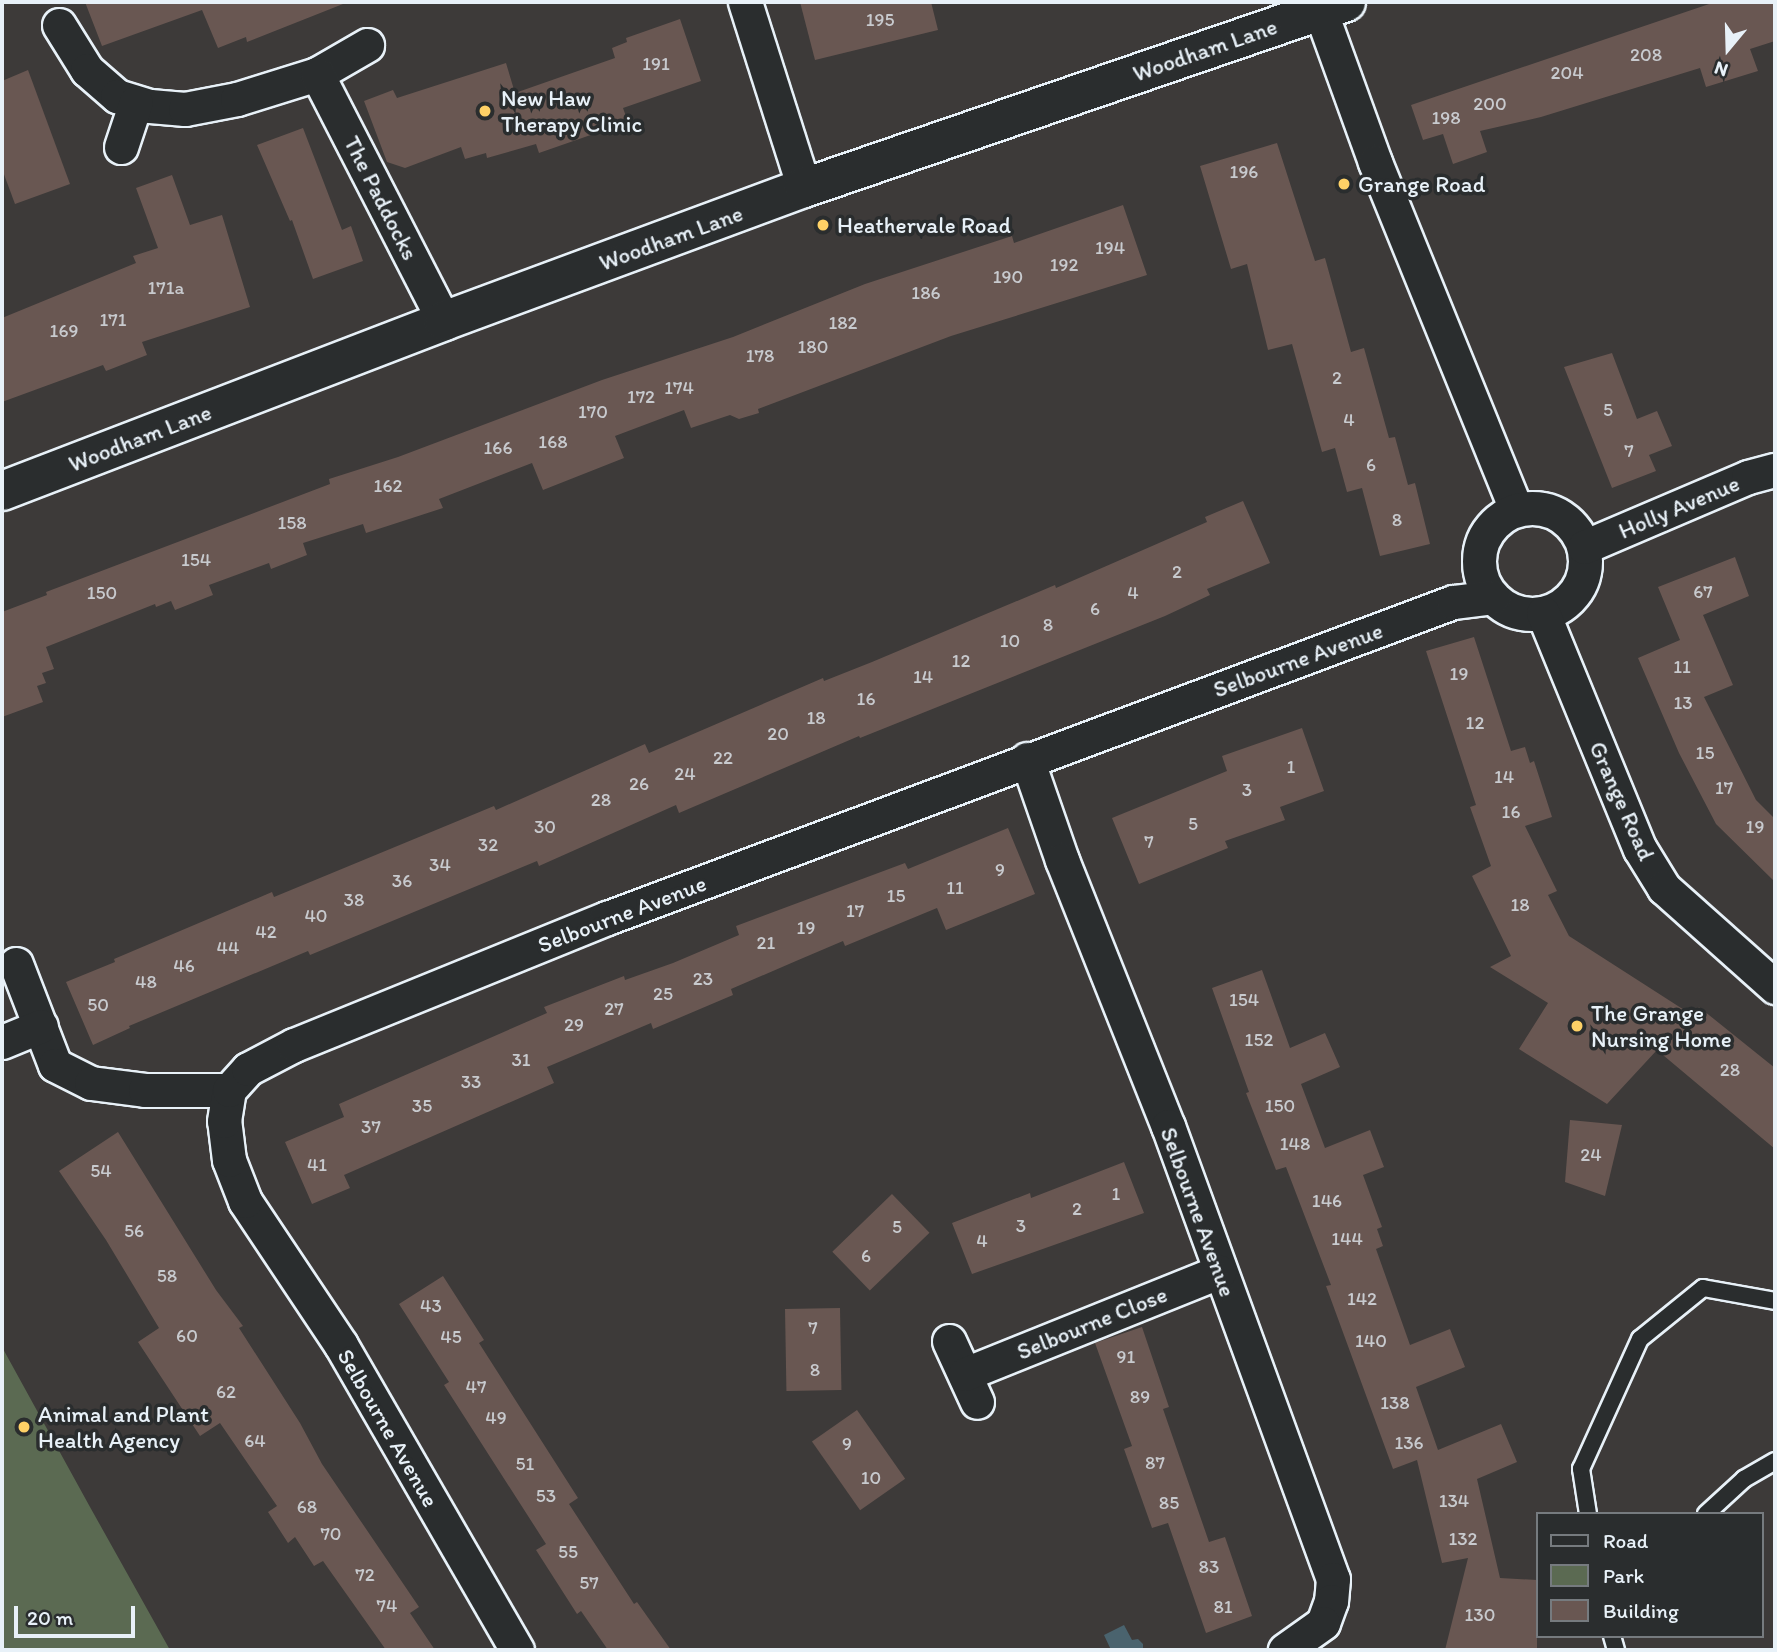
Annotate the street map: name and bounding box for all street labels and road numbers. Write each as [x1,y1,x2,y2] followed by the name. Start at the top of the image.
[1129,12,1281,88] street label: Woodham Lane
[338,131,424,265] street label: The Paddocks
[595,199,747,277] street label: Woodham Lane
[65,398,215,478] street label: Woodham Lane
[1614,469,1744,545] street label: Holly Avenue
[1210,617,1386,703] street label: Selbourne Avenue
[1584,738,1660,864] street label: Grange Road
[534,869,710,959] street label: Selbourne Avenue
[1155,1124,1241,1300] street label: Selbourne Avenue
[1013,1280,1171,1366] street label: Selbourne Close
[332,1344,444,1512] street label: Selbourne Avenue

